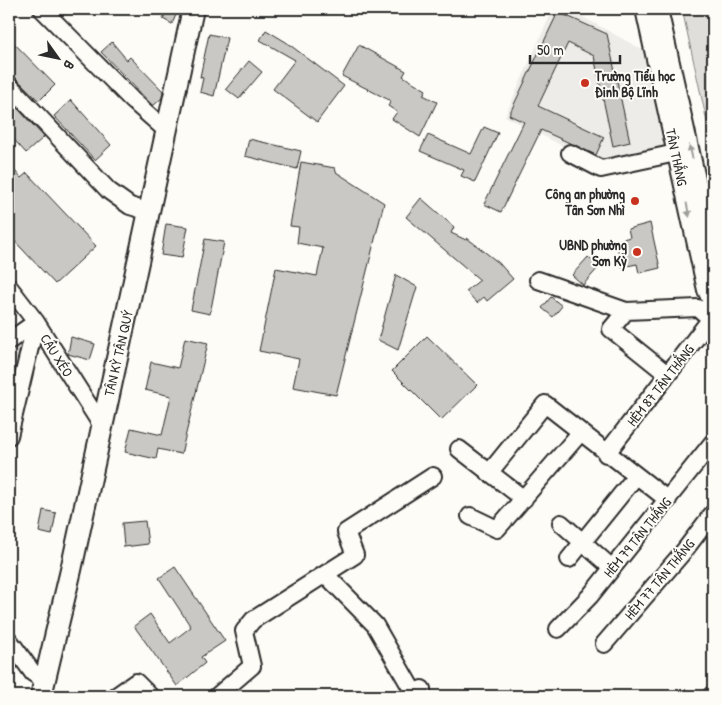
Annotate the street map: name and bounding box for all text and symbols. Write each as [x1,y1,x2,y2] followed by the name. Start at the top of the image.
[32,32,82,82] north arrow
[530,32,620,64] scale bar
[537,39,564,60] text: 50 m
[59,57,79,74] text: B
[594,66,676,101] place label: Trường Tiểu học Đinh Bộ Lĩnh
[579,77,591,89] marker: Trường Tiểu học Đinh Bộ Lĩnh
[662,127,692,188] street label: TÂN THẮNG
[687,145,695,160] one-way arrow
[545,184,625,219] place label: Công an phường Tân Sơn Nhì
[629,195,641,207] marker: Công an phường Tân Sơn Nhì
[684,203,692,218] one-way arrow
[559,235,627,272] place label: UBND phường Sơn Kỳ
[631,246,643,258] marker: UBND phường Sơn Kỳ
[99,307,137,398] street label: TÂN KỲ TÂN QUÝ
[36,330,78,380] street label: CẦU XÉO
[622,340,698,430] street label: HẺM 87 TÂN THẮNG
[599,493,675,581] street label: HẺM 79 TÂN THẮNG
[620,535,698,623] street label: HẺM 77 TÂN THẮNG

